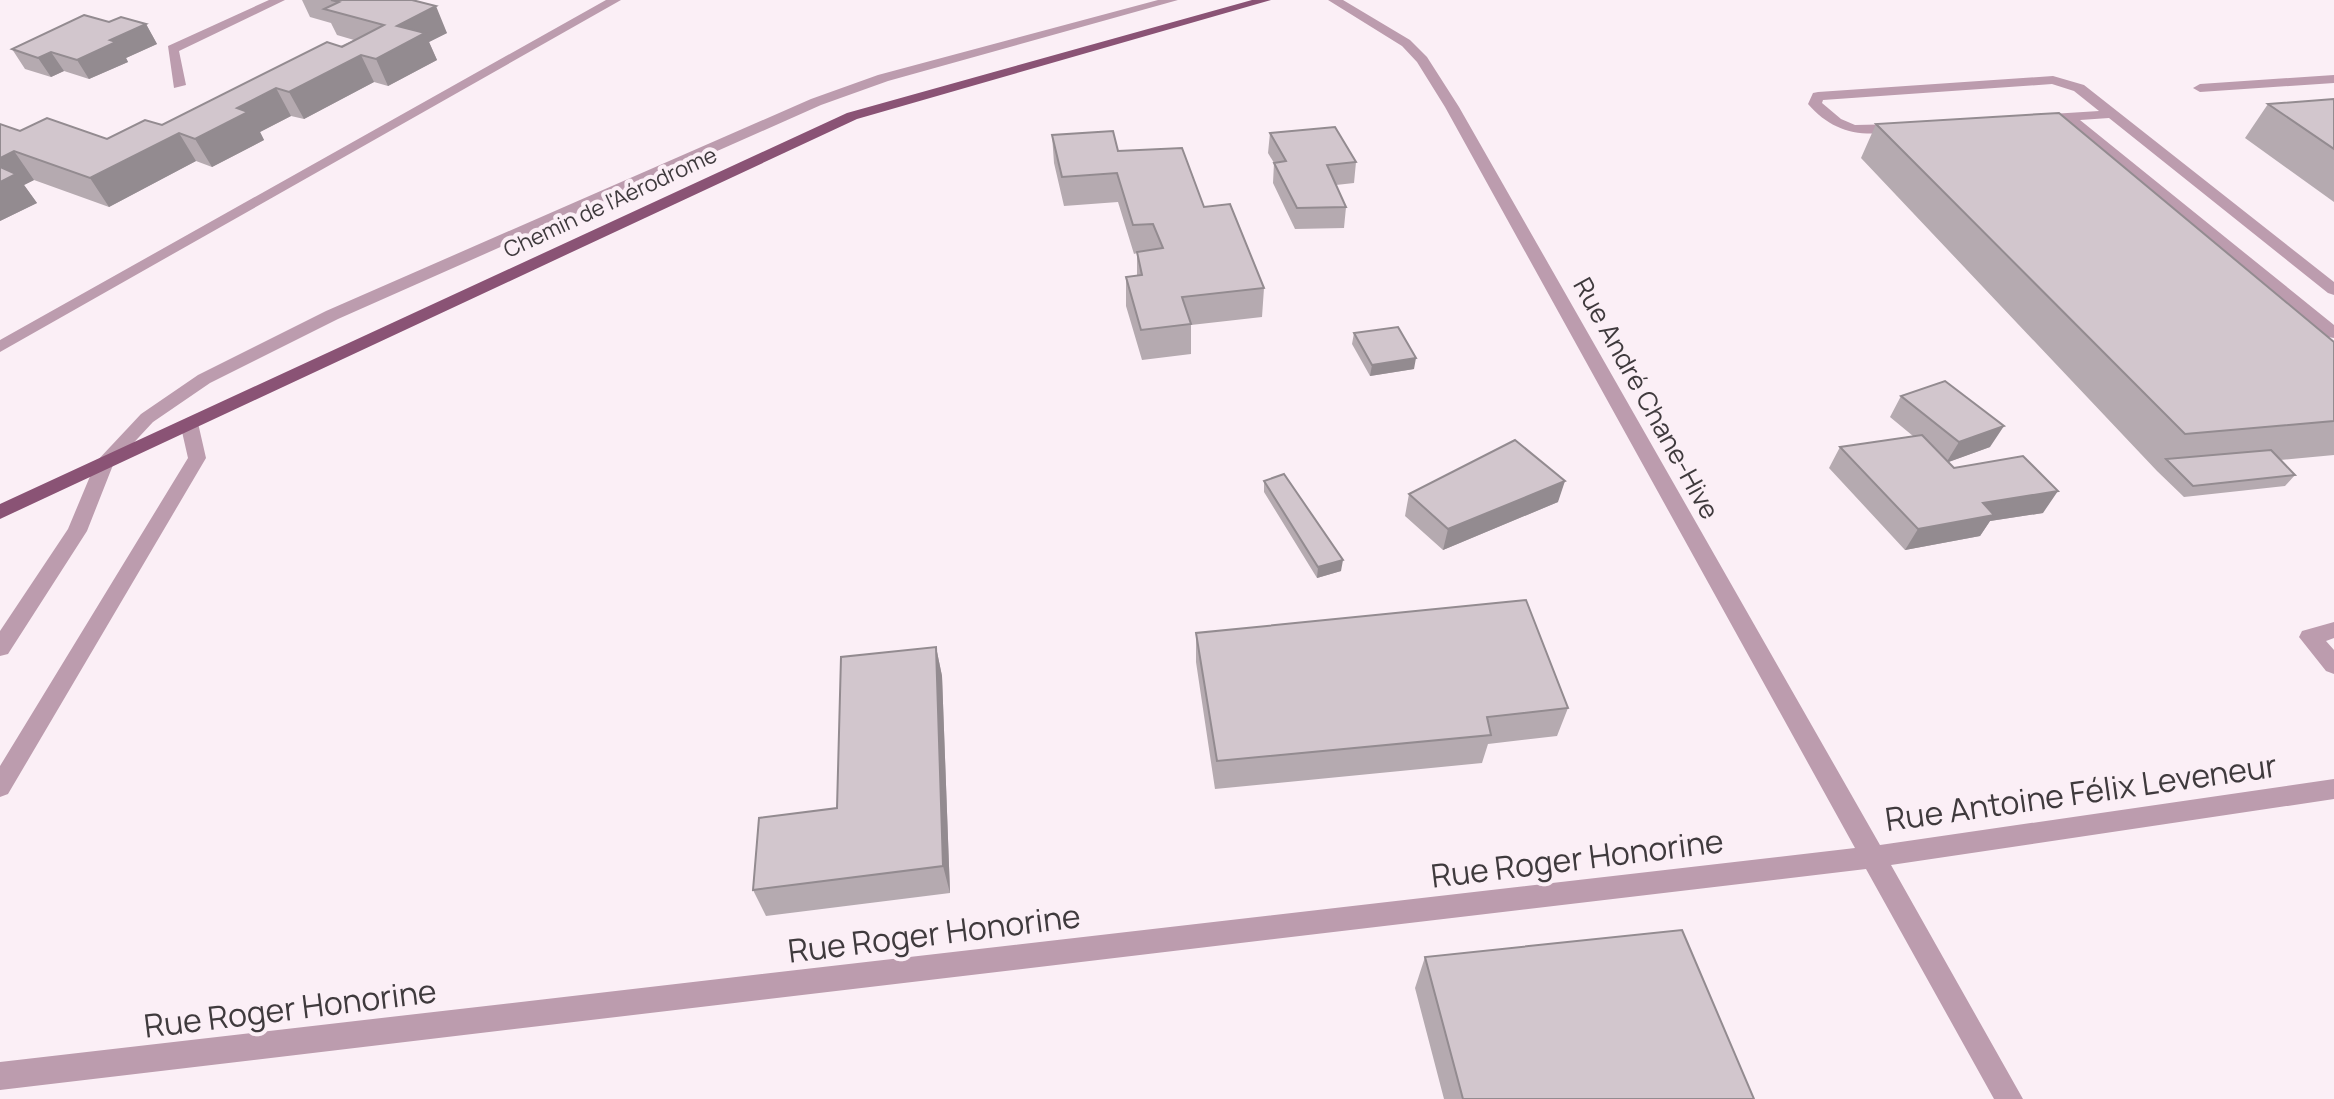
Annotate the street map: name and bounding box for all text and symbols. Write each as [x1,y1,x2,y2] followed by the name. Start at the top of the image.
[498,139,722,265] street label: Chemin de l'Aérodrome
[1566,271,1728,525] street label: Rue André Chane-Hive
[1882,743,2280,841] street label: Rue Antoine Félix Leveneur
[1428,818,1726,898] street label: Rue Roger Honorine
[785,893,1083,973] street label: Rue Roger Honorine
[141,968,439,1048] street label: Rue Roger Honorine

